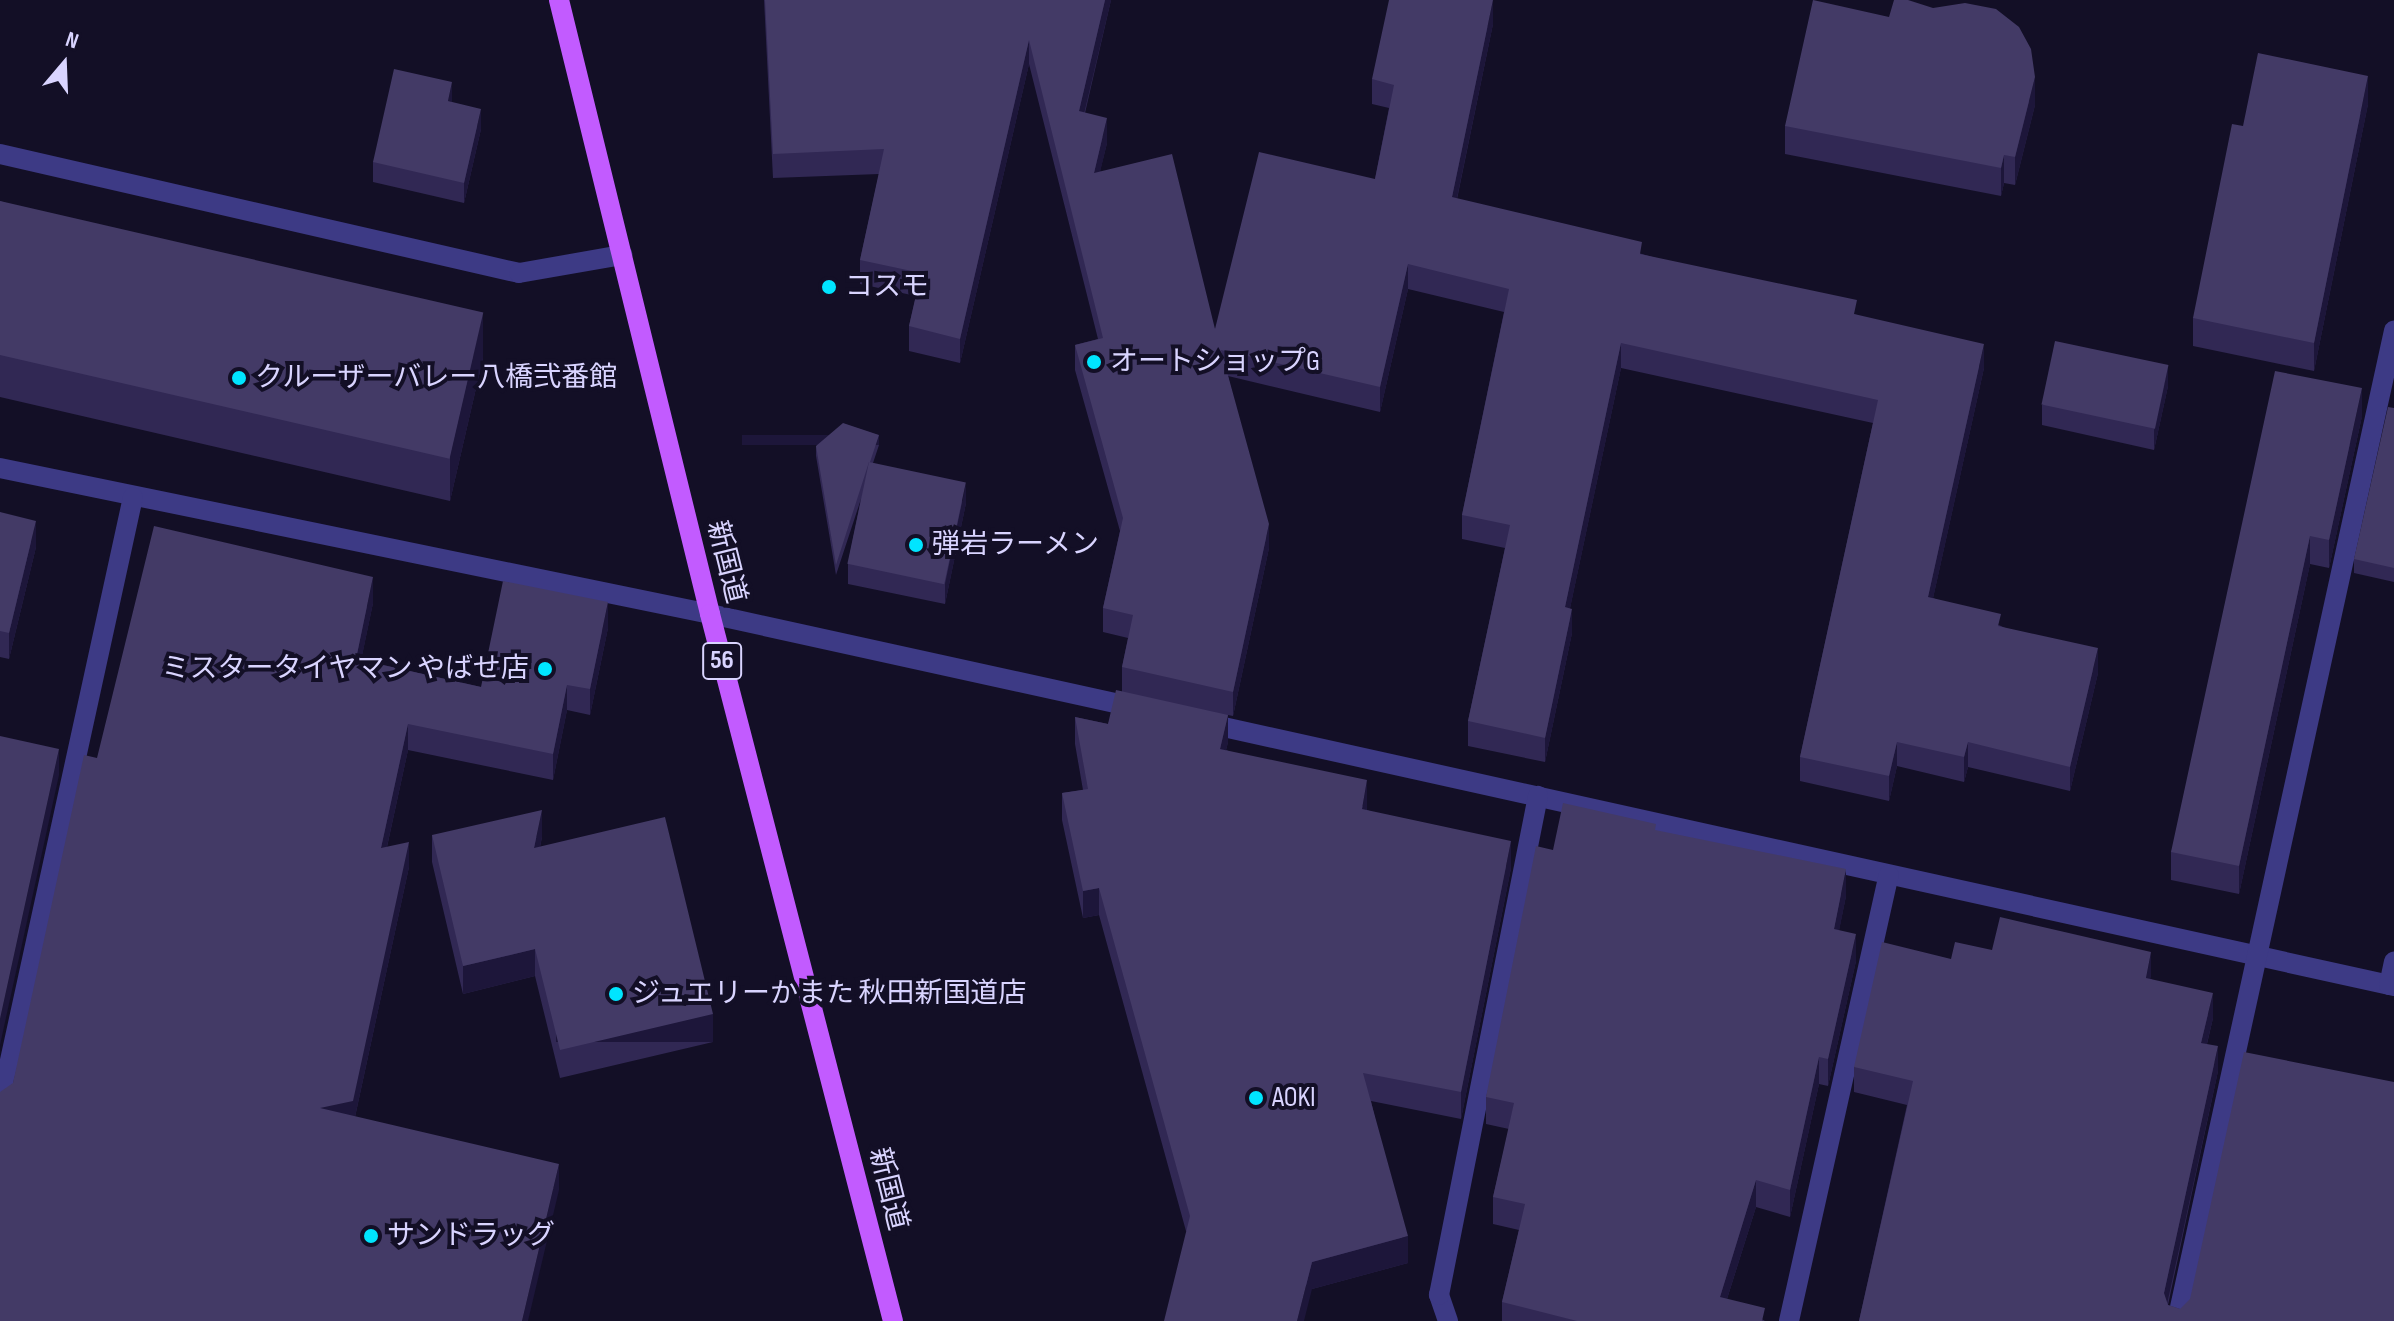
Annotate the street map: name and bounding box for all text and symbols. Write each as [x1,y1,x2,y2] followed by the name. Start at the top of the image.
[24,24,104,104] north arrow
[62,26,82,56] text: N
[845,270,929,304] place label: コスモ
[820,278,838,296] marker: コスモ
[1110,345,1320,379] place label: オートショップG
[1085,353,1103,371] marker: オートショップG
[255,361,619,395] place label: クルーザーバレー八橋弐番館
[230,369,248,387] marker: クルーザーバレー八橋弐番館
[700,517,752,607] street label: 新国道
[932,528,1100,562] place label: 弾岩ラーメン
[907,536,925,554] marker: 弾岩ラーメン
[702,639,742,683] road number: 56
[161,652,529,686] place label: ミスタータイヤマン やばせ店
[536,660,554,678] marker: ミスタータイヤマン やばせ店
[632,977,1028,1011] place label: ジュエリーかまた 秋田新国道店
[607,985,625,1003] marker: ジュエリーかまた 秋田新国道店
[1272,1081,1316,1115] place label: AOKI
[1247,1089,1265,1107] marker: AOKI
[862,1144,914,1234] street label: 新国道
[387,1219,555,1253] place label: サンドラッグ
[362,1227,380,1245] marker: サンドラッグ

